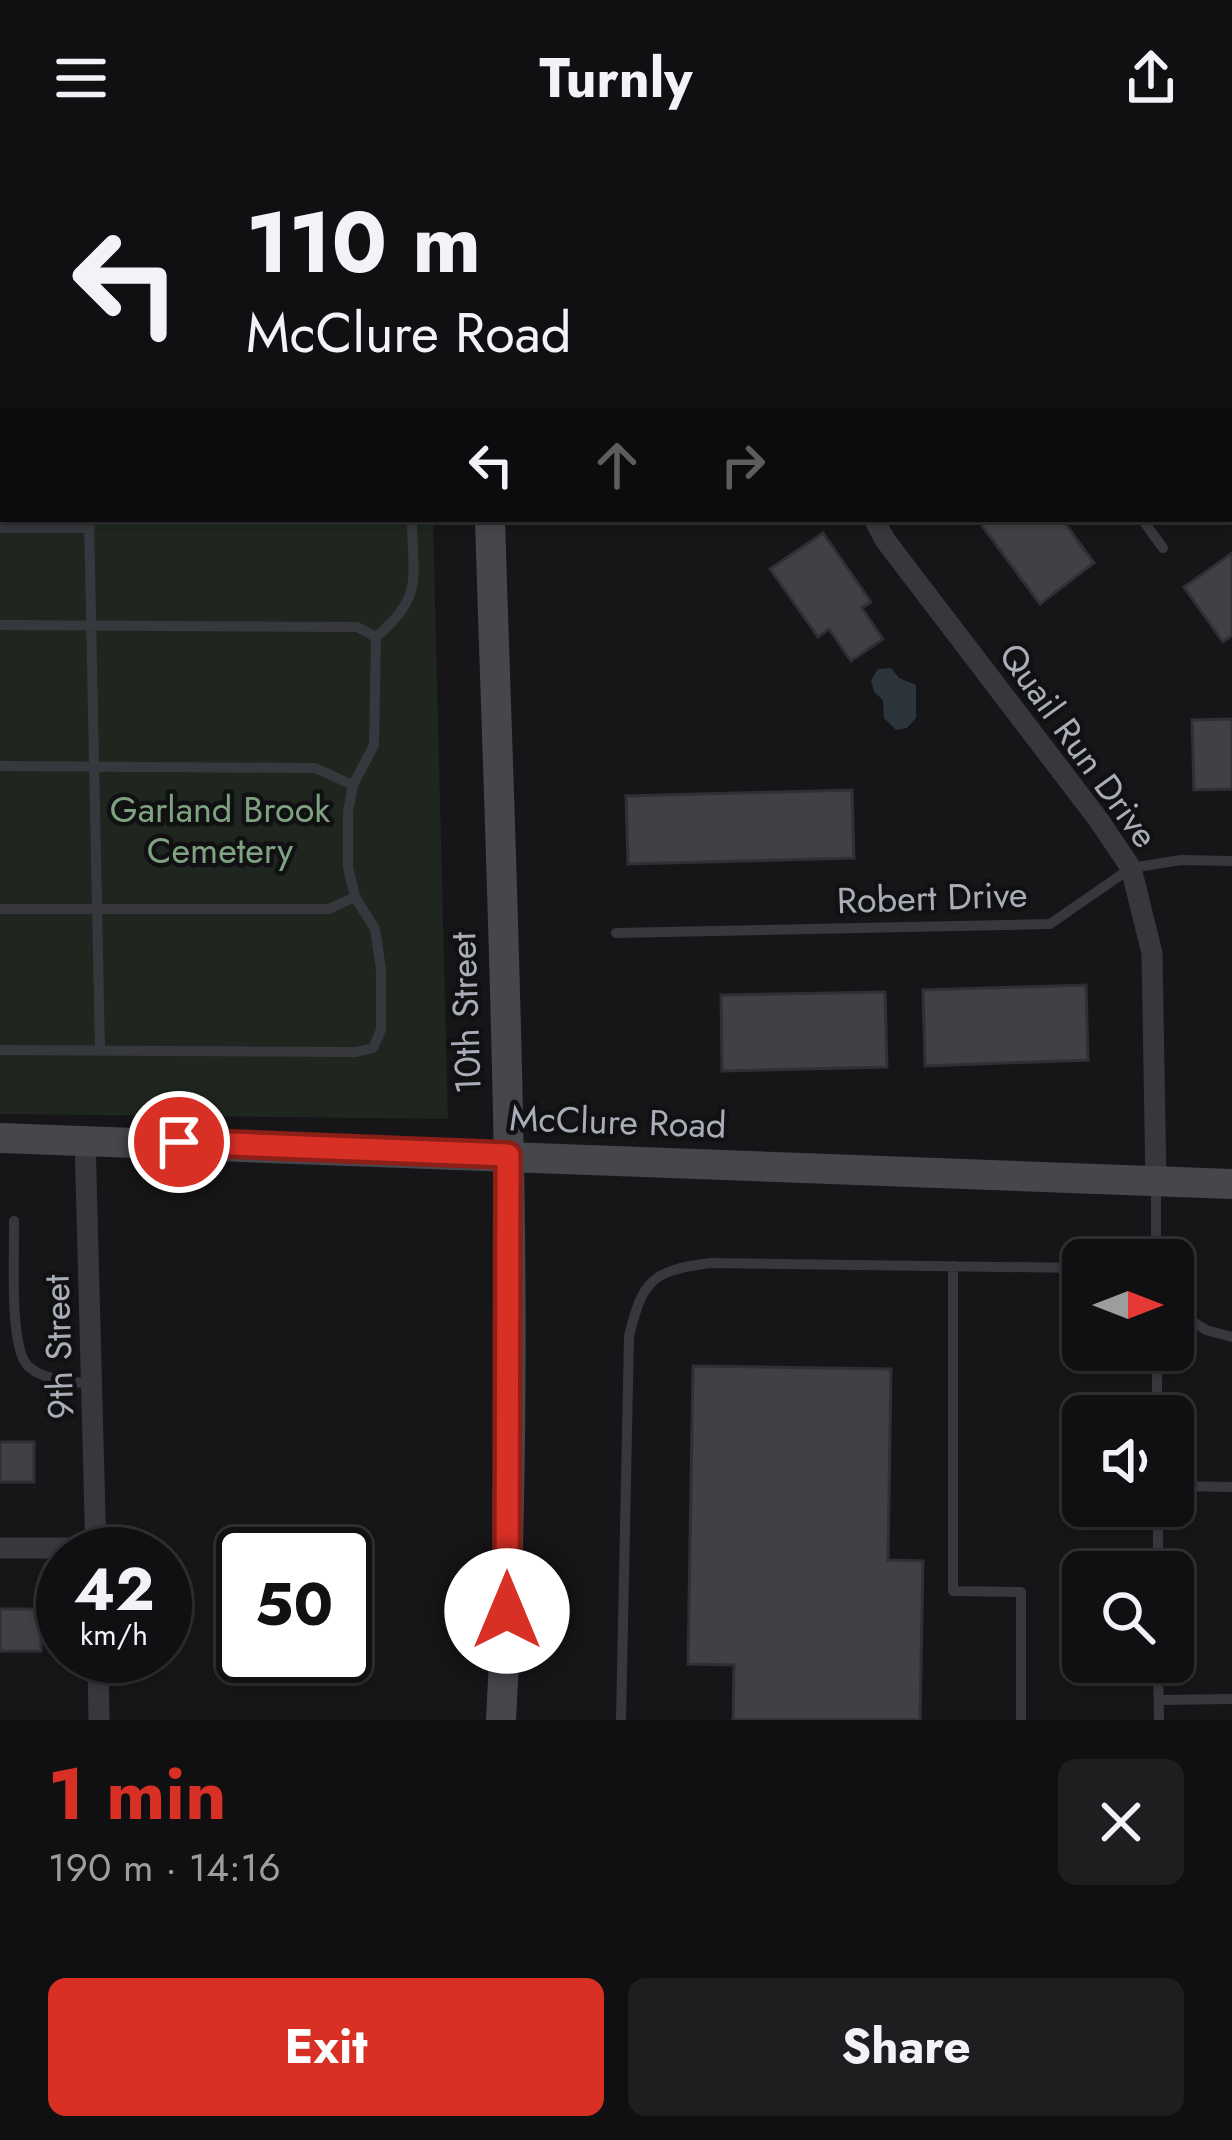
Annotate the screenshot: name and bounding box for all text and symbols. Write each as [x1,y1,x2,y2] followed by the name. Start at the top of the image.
[540,39,692,117] text: Turnly
[48,45,114,111] icon: menu
[1118,45,1184,111] icon: share
[246,182,481,304] text: 110 m
[48,204,204,360] icon: left
[246,294,572,372] text: McClure Road
[458,432,524,498] icon: left
[584,432,650,498] icon: ahead
[710,432,776,498] icon: right
[987,632,1171,858] street label: Quail Run Drive
[110,783,330,876] park label: Garland Brook Cemetery
[836,868,1028,926] street label: Robert Drive
[436,931,494,1095] street label: 10th Street
[128,1091,230,1193] pin
[509,1091,727,1151] street label: McClure Road
[146,1109,212,1175] icon: arrive
[1062,1239,1194,1371] north arrow
[1062,1239,1194,1683] map controls
[29,1273,87,1420] street label: 9th Street
[1062,1395,1194,1527] button: sound
[216,1527,372,1683] speed limit sign: 50
[73,1546,155,1633] text: 42
[444,1548,570,1674] position arrow
[1062,1551,1194,1683] button: search
[80,1613,148,1656] text: km/h
[48,1742,227,1846] text: 1 min
[1058,1759,1184,1885] button: close
[48,1839,281,1896] text: 190 m · 14:16
[48,1978,604,2116] button: Exit
[628,1978,1184,2116] button: Share

